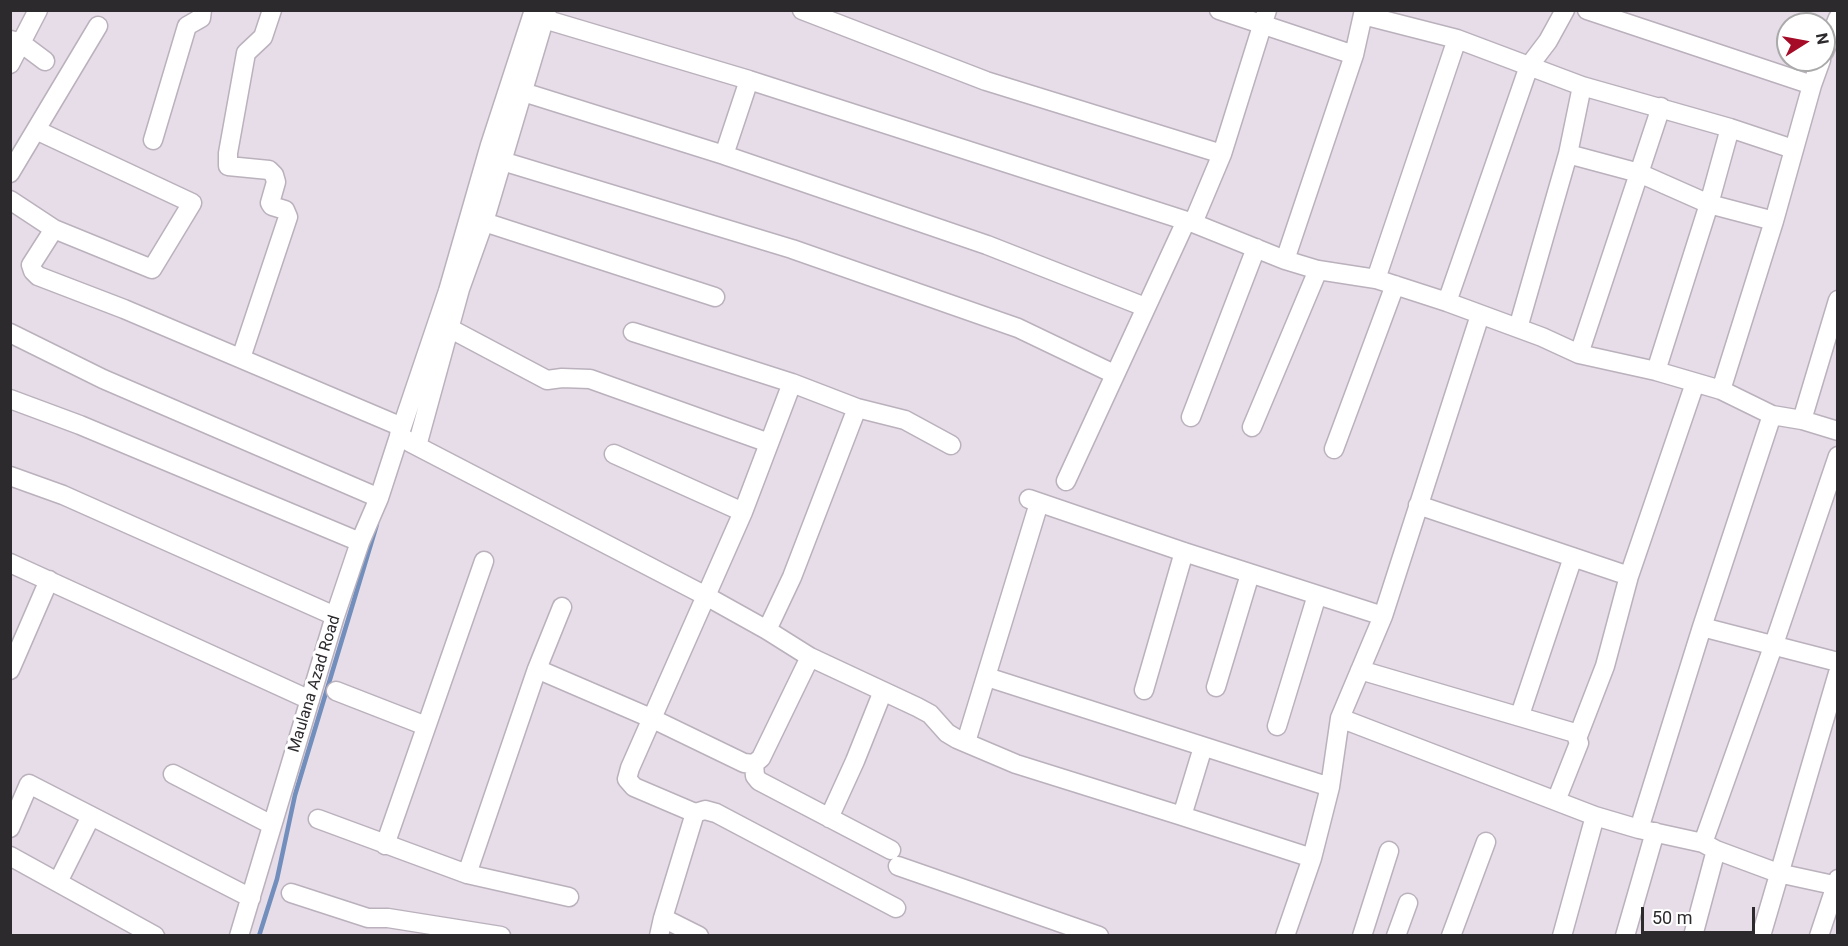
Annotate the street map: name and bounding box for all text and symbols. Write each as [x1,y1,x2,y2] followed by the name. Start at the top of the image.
[1776,12,1836,72] north arrow
[1812,31,1833,46] text: N
[285,613,345,755] street label: Maulana Azad Road
[1644,895,1758,933] scale bar
[1652,907,1692,928] text: 50 m

